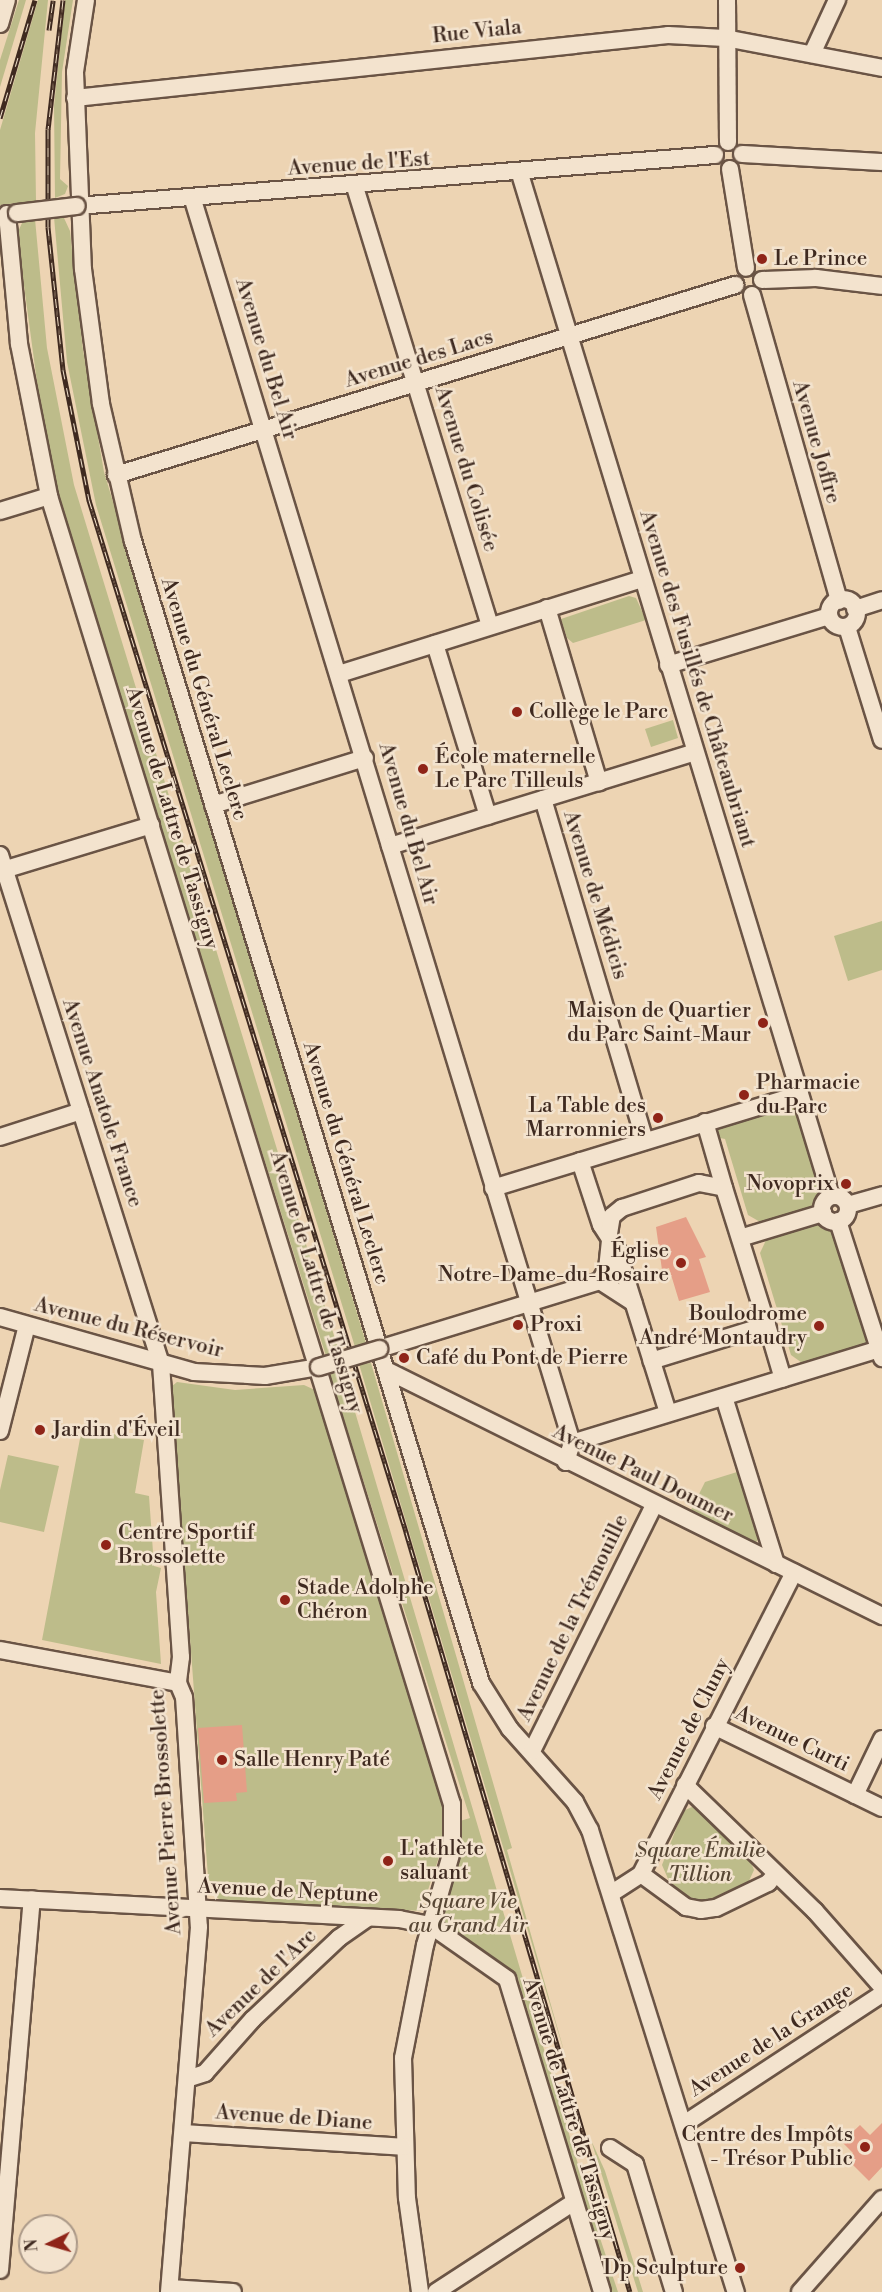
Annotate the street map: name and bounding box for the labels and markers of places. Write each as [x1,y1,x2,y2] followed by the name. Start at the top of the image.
[774,246,867,272] place label: Le Prince
[755,252,769,266] marker: Le Prince
[529,699,668,725] place label: Collège le Parc
[510,705,524,719] marker: Collège le Parc
[435,744,596,794] place label: École maternelle Le Parc Tilleuls
[416,762,430,776] marker: École maternelle Le Parc Tilleuls
[567,998,751,1048] place label: Maison de Quartier du Parc Saint-Maur
[756,1016,770,1030] marker: Maison de Quartier du Parc Saint-Maur
[756,1070,860,1120] place label: Pharmacie du Parc
[737,1088,751,1102] marker: Pharmacie du Parc
[526,1093,646,1143] place label: La Table des Marronniers
[651,1111,665,1125] marker: La Table des Marronniers
[746,1171,834,1197] place label: Novoprix
[839,1177,853,1191] marker: Novoprix
[438,1238,669,1288] place label: Église Notre-Dame-du-Rosaire
[674,1256,688,1270] marker: Église Notre-Dame-du-Rosaire
[639,1301,807,1351] place label: Boulodrome André Montaudry
[530,1312,582,1338] place label: Proxi
[511,1318,525,1332] marker: Proxi
[812,1319,826,1333] marker: Boulodrome André Montaudry
[416,1345,628,1371] place label: Café du Pont de Pierre
[397,1351,411,1365] marker: Café du Pont de Pierre
[52,1417,180,1443] place label: Jardin d'Éveil
[33,1423,47,1437] marker: Jardin d'Éveil
[118,1520,254,1570] place label: Centre Sportif Brossolette
[99,1538,113,1552] marker: Centre Sportif Brossolette
[297,1575,434,1625] place label: Stade Adolphe Chéron
[278,1593,292,1607] marker: Stade Adolphe Chéron
[234,1747,390,1773] place label: Salle Henry Paté
[215,1753,229,1767] marker: Salle Henry Paté
[400,1836,484,1886] place label: L'athlète saluant
[381,1854,395,1868] marker: L'athlète saluant
[681,2122,853,2172] place label: Centre des Impôts - Trésor Public
[858,2140,872,2154] marker: Centre des Impôts - Trésor Public
[603,2255,728,2281] place label: Dp Sculpture
[733,2261,747,2275] marker: Dp Sculpture

